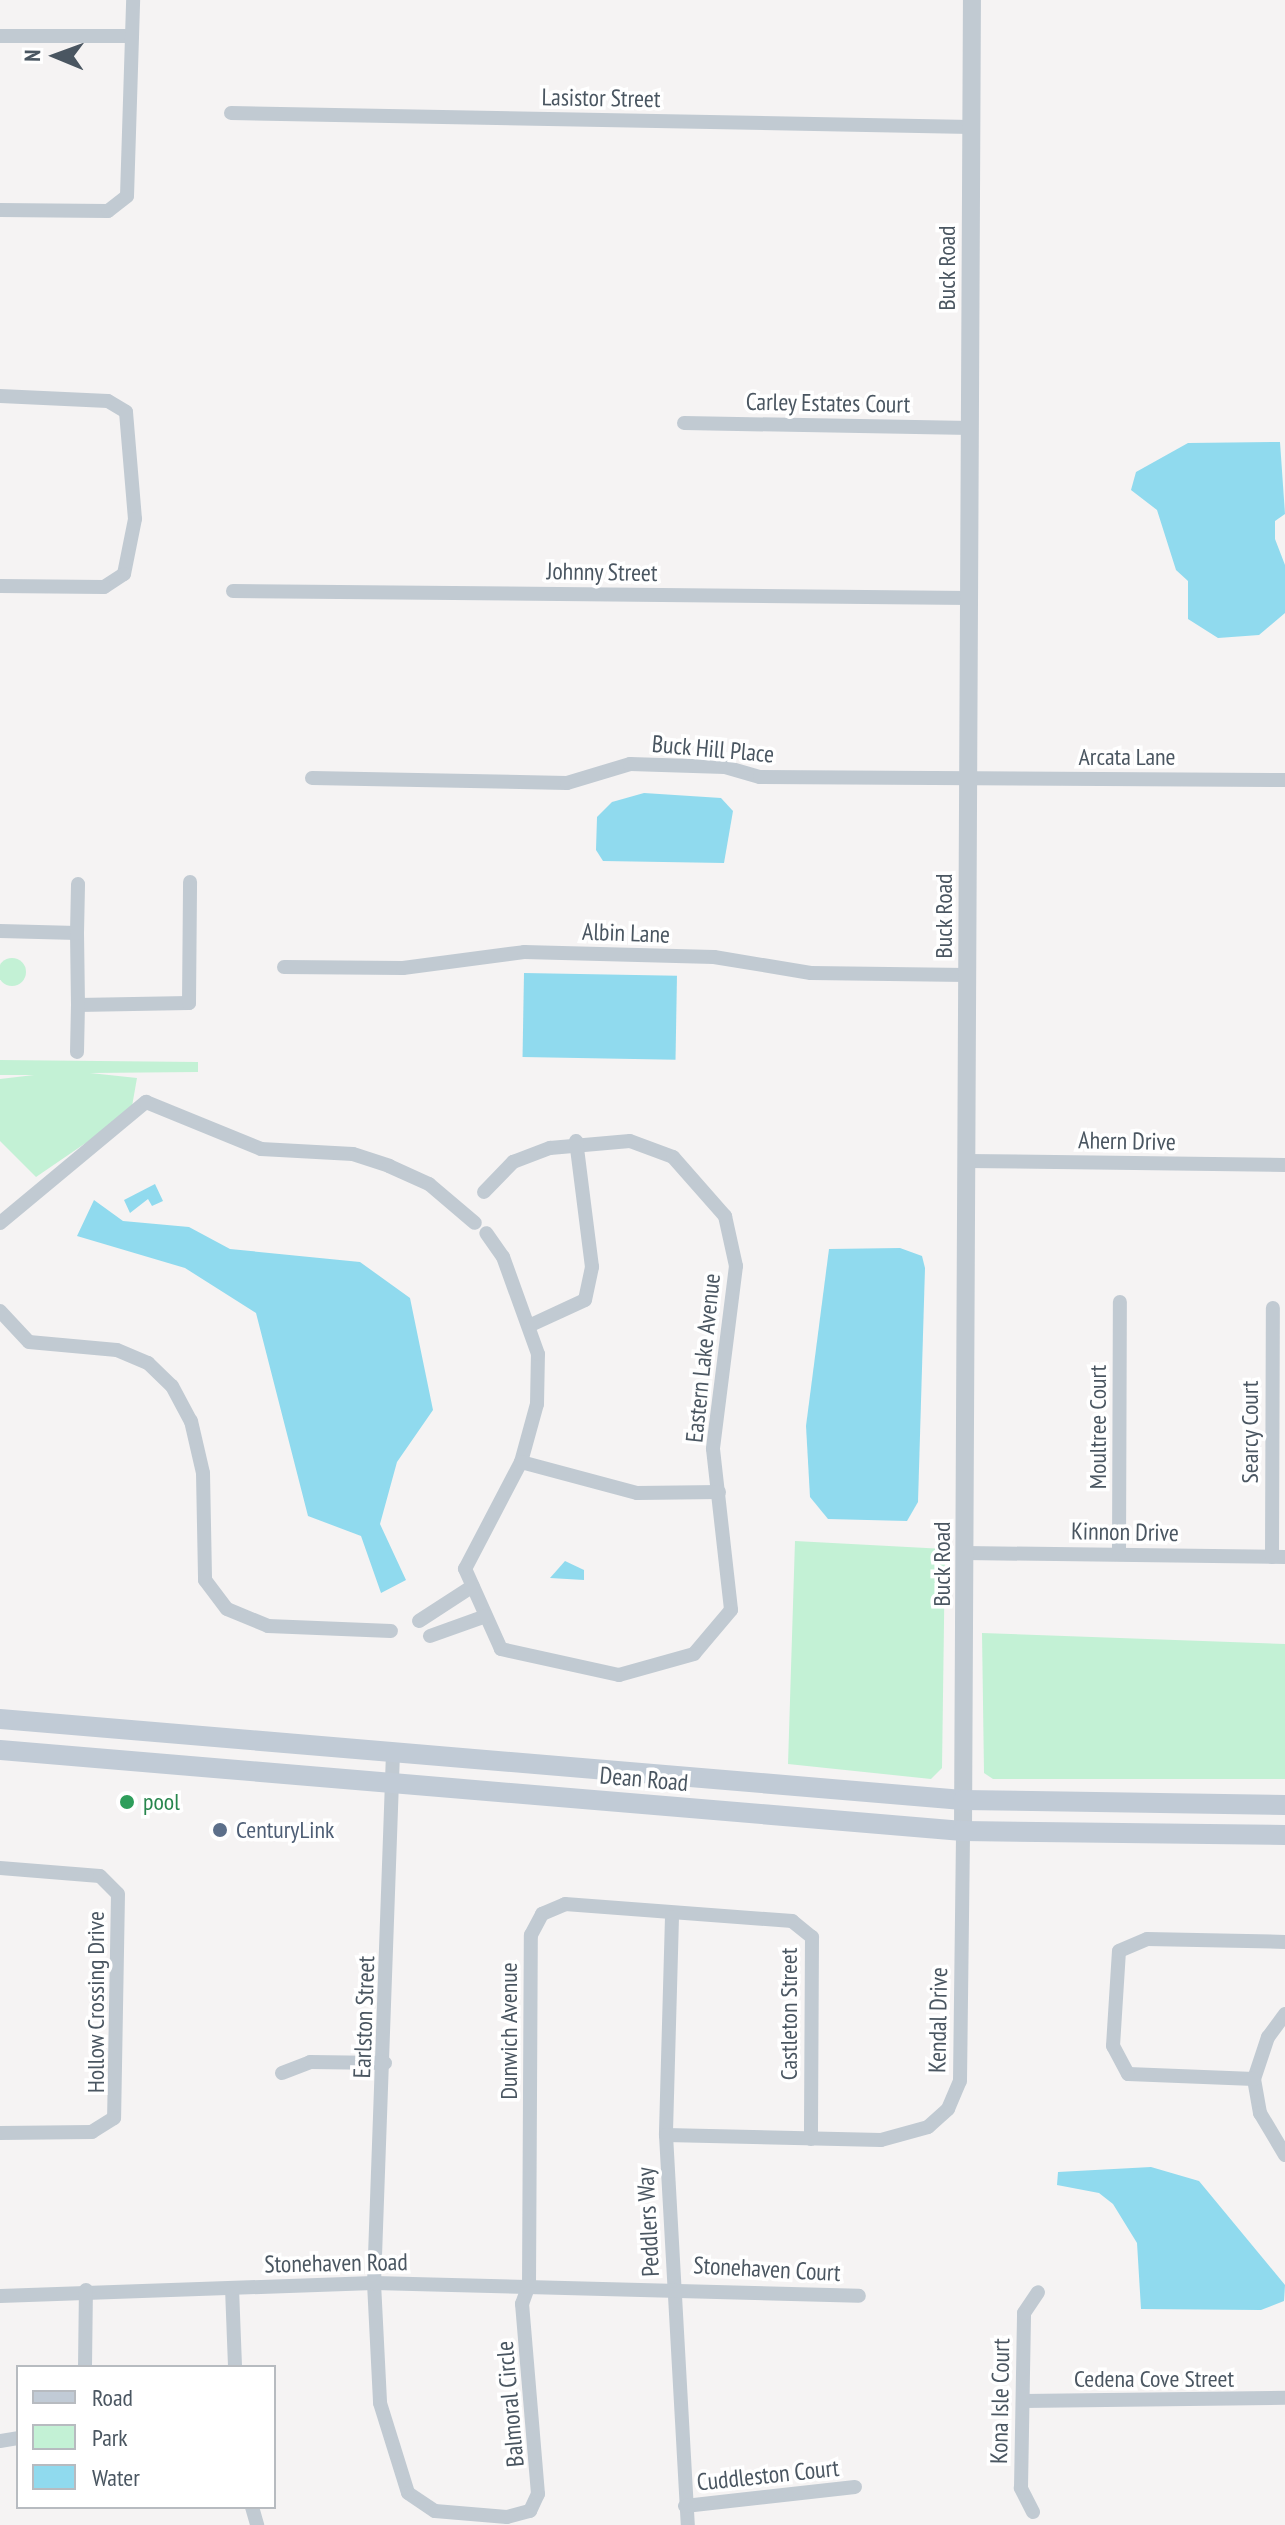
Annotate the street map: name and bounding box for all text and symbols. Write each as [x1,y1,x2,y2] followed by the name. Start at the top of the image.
[16,16,96,96] north arrow
[18,49,46,62] text: N
[541,83,661,113] street label: Lasistor Street
[933,225,961,311] street label: Buck Road
[745,387,911,419] street label: Carley Estates Court
[546,557,658,587] street label: Johnny Street
[650,729,776,769] street label: Buck Hill Place
[1078,743,1176,771] street label: Arcata Lane
[930,873,958,959] street label: Buck Road
[582,917,670,949] street label: Albin Lane
[1078,1126,1176,1156] street label: Ahern Drive
[680,1272,726,1444] street label: Eastern Lake Avenue
[1084,1365,1112,1489] street label: Moultree Court
[1236,1380,1264,1484] street label: Searcy Court
[1071,1517,1179,1547] street label: Kinnon Drive
[928,1521,956,1607] street label: Buck Road
[599,1761,689,1797] street label: Dean Road
[143,1788,180,1816] place label: pool
[118,1793,136,1811] marker: pool
[236,1816,334,1844] place label: CenturyLink
[211,1821,229,1839] marker: CenturyLink
[82,1911,110,2093] street label: Hollow Crossing Drive
[775,1948,803,2080] street label: Castleton Street
[347,1955,381,2079] street label: Earlston Street
[495,1962,523,2100] street label: Dunwich Avenue
[923,1967,953,2073] street label: Kendal Drive
[631,2166,665,2278] street label: Peddlers Way
[264,2247,408,2279] street label: Stonehaven Road
[693,2251,841,2287] street label: Stonehaven Court
[985,2338,1015,2464] street label: Kona Isle Court
[490,2340,530,2468] street label: Balmoral Circle
[16,2365,276,2509] legend
[1074,2365,1234,2393] street label: Cedena Cove Street
[92,2382,133,2413] text: Road
[92,2422,128,2453] text: Park
[696,2453,840,2497] street label: Cuddleston Court
[92,2462,140,2493] text: Water

